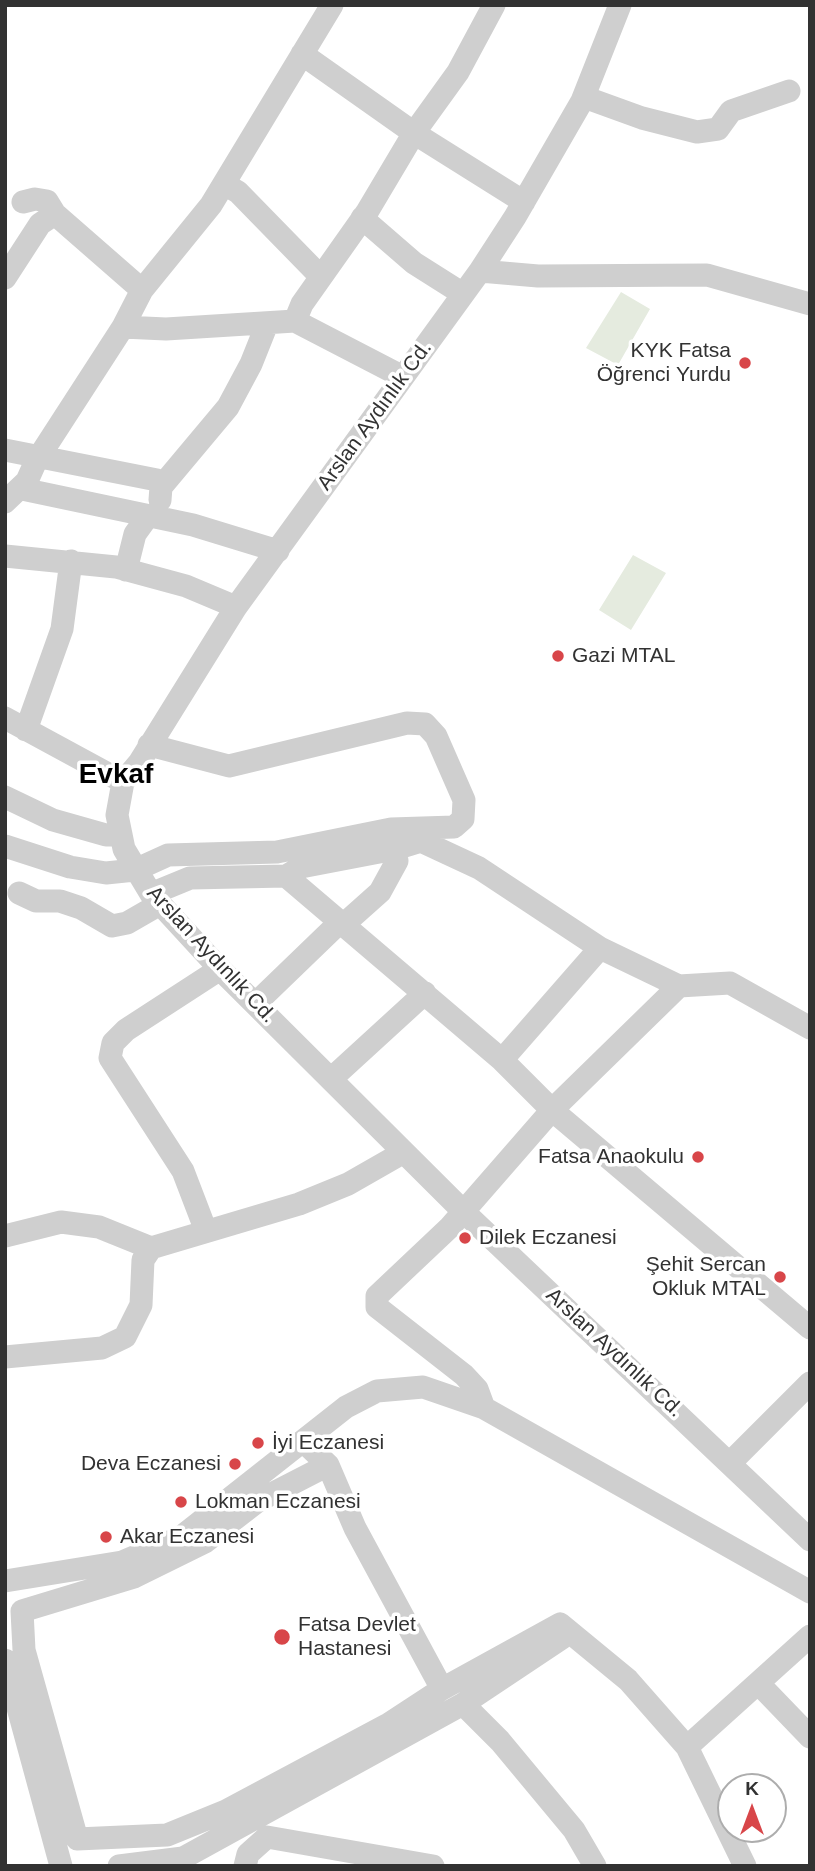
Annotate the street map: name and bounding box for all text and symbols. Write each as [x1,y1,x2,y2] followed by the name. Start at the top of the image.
[312,337,438,495] street label: Arslan Aydınlık Cd.
[597,338,731,388] place label: KYK Fatsa Öğrenci Yurdu
[737,355,753,371] marker: KYK Fatsa Öğrenci Yurdu
[572,643,675,669] place label: Gazi MTAL
[550,648,566,664] marker: Gazi MTAL
[79,758,153,792] district label: Evkaf
[141,881,281,1029] street label: Arslan Aydınlık Cd.
[538,1144,684,1170] place label: Fatsa Anaokulu
[690,1149,706,1165] marker: Fatsa Anaokulu
[479,1225,617,1251] place label: Dilek Eczanesi
[457,1230,473,1246] marker: Dilek Eczanesi
[646,1252,766,1302] place label: Şehit Sercan Okluk MTAL
[772,1269,788,1285] marker: Şehit Sercan Okluk MTAL
[540,1283,688,1423] street label: Arslan Aydınlık Cd.
[272,1430,384,1456] place label: İyi Eczanesi
[250,1435,266,1451] marker: İyi Eczanesi
[81,1451,221,1477] place label: Deva Eczanesi
[227,1456,243,1472] marker: Deva Eczanesi
[195,1489,361,1515] place label: Lokman Eczanesi
[173,1494,189,1510] marker: Lokman Eczanesi
[120,1524,254,1550] place label: Akar Eczanesi
[98,1529,114,1545] marker: Akar Eczanesi
[298,1612,416,1662] place label: Fatsa Devlet Hastanesi
[272,1627,292,1647] marker: Fatsa Devlet Hastanesi
[717,1773,787,1843] north arrow
[745,1778,759,1799] text: K

